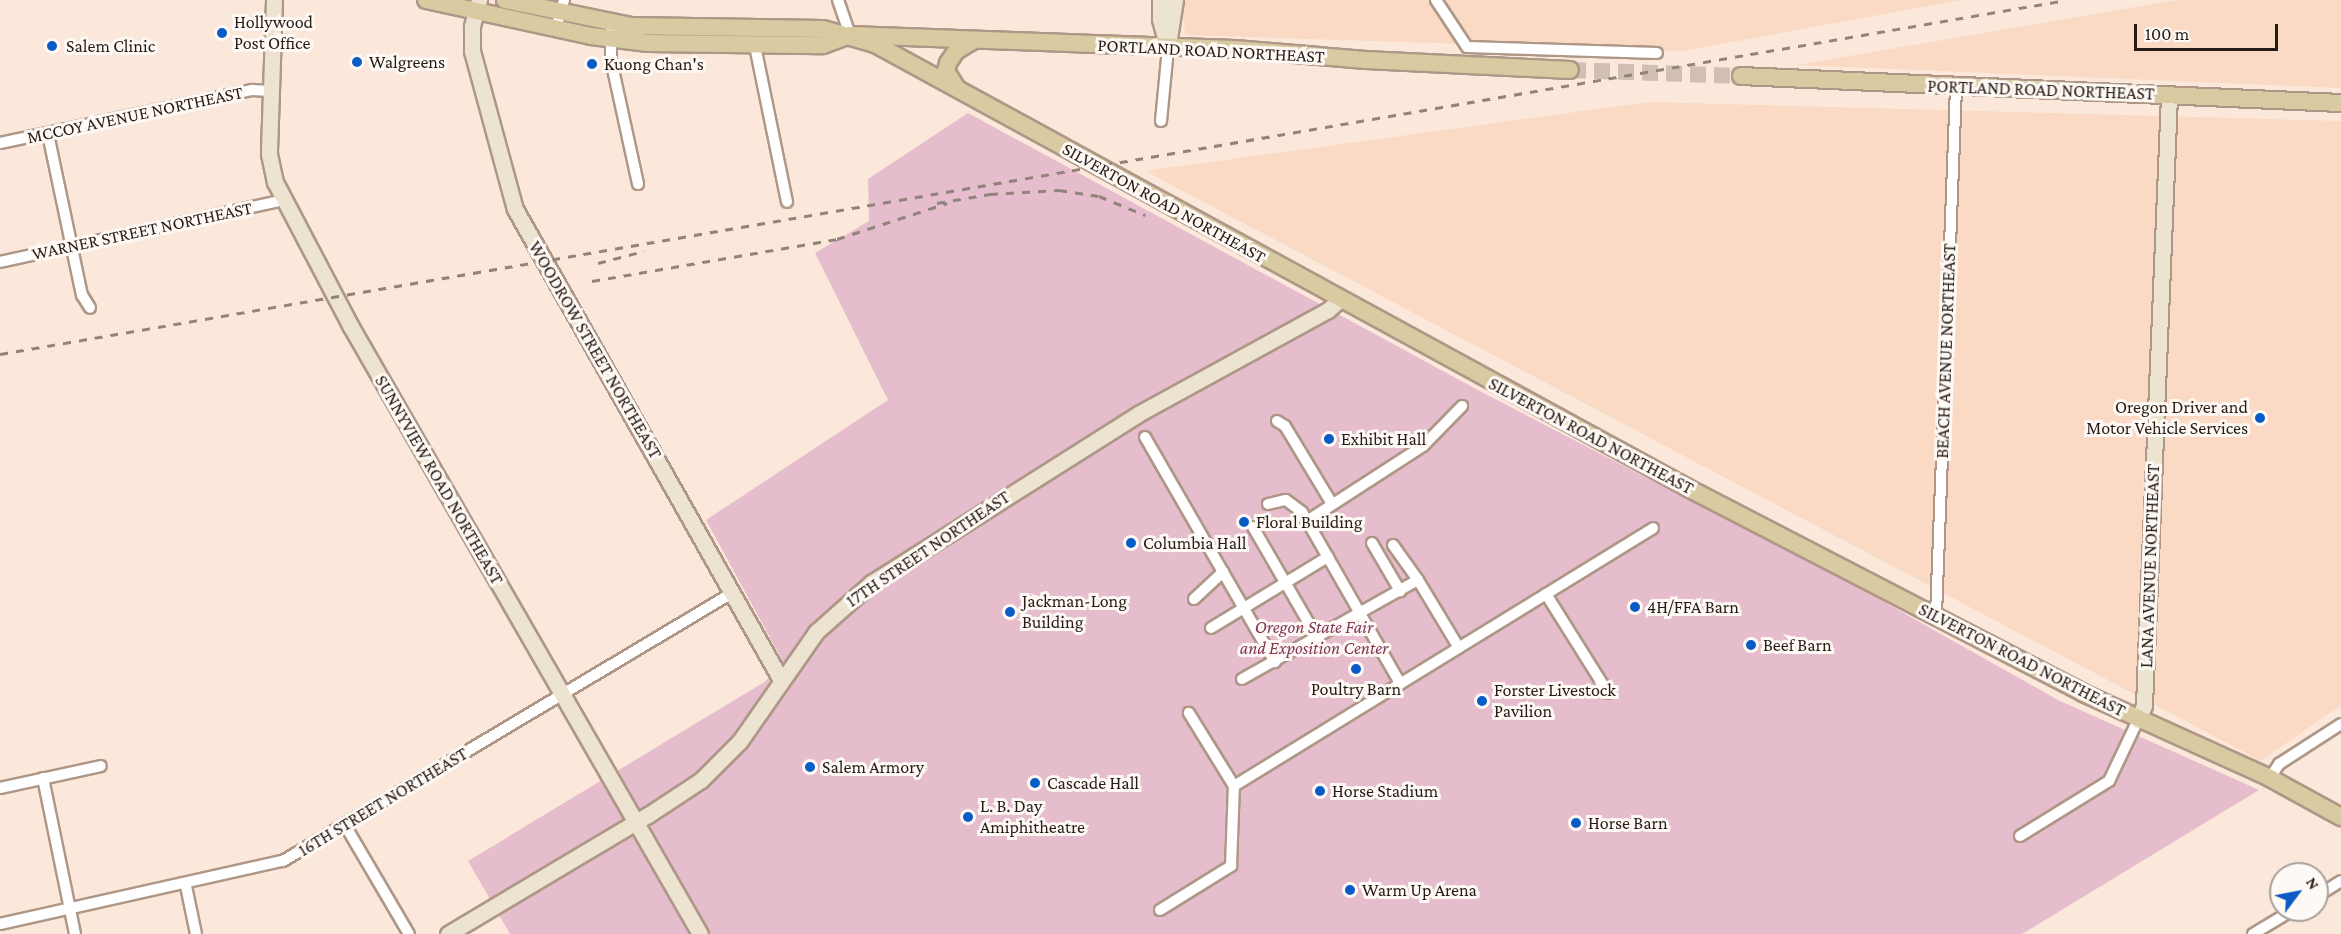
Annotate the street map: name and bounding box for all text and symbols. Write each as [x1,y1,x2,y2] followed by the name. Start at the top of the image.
[234,12,313,54] place label: Hollywood Post Office
[2137,12,2281,50] scale bar
[2145,24,2189,44] text: 100 m
[215,26,229,40] marker: Hollywood Post Office
[1097,34,1325,68] street label: PORTLAND ROAD NORTHEAST
[66,35,155,57] place label: Salem Clinic
[43,37,61,55] marker: Salem Clinic
[369,51,445,73] place label: Walgreens
[604,53,704,75] place label: Kuong Chan's
[350,55,364,69] marker: Walgreens
[585,57,599,71] marker: Kuong Chan's
[1927,75,2155,105] street label: PORTLAND ROAD NORTHEAST
[25,82,245,148] street label: MCCOY AVENUE NORTHEAST
[1059,138,1269,268] street label: SILVERTON ROAD NORTHEAST
[30,197,254,265] street label: WARNER STREET NORTHEAST
[524,237,666,463] street label: WOODROW STREET NORTHEAST
[1931,243,1961,459] street label: BEACH AVENUE NORTHEAST
[370,371,508,589] street label: SUNNYVIEW ROAD NORTHEAST
[1485,373,1697,499] street label: SILVERTON ROAD NORTHEAST
[2086,397,2248,440] place label: Oregon Driver and Motor Vehicle Services
[2253,411,2267,425] marker: Oregon Driver and Motor Vehicle Services
[1341,428,1426,450] place label: Exhibit Hall
[1322,432,1336,446] marker: Exhibit Hall
[2136,464,2164,668] street label: LANA AVENUE NORTHEAST
[842,486,1014,612] street label: 17TH STREET NORTHEAST
[1256,511,1362,533] place label: Floral Building
[1237,515,1251,529] marker: Floral Building
[1143,532,1246,554] place label: Columbia Hall
[1124,536,1138,550] marker: Columbia Hall
[1022,591,1127,634] place label: Jackman-Long Building
[1647,596,1739,618] place label: 4H/FFA Barn
[1915,598,2129,722] street label: SILVERTON ROAD NORTHEAST
[1628,600,1642,614] marker: 4H/FFA Barn
[1003,605,1017,619] marker: Jackman-Long Building
[1240,617,1388,660] park label: Oregon State Fair and Exposition Center
[1763,634,1832,656] place label: Beef Barn
[1744,638,1758,652] marker: Beef Barn
[1349,662,1363,676] marker: Poultry Barn
[1311,678,1401,700] place label: Poultry Barn
[1494,680,1616,722] place label: Forster Livestock Pavilion
[1475,694,1489,708] marker: Forster Livestock Pavilion
[294,743,472,861] street label: 16TH STREET NORTHEAST
[822,756,924,778] place label: Salem Armory
[803,760,817,774] marker: Salem Armory
[1047,772,1139,794] place label: Cascade Hall
[1028,776,1042,790] marker: Cascade Hall
[1332,780,1438,802] place label: Horse Stadium
[1313,784,1327,798] marker: Horse Stadium
[980,796,1085,838] place label: L. B. Day Amiphitheatre
[961,810,975,824] marker: L. B. Day Amiphitheatre
[1588,812,1668,834] place label: Horse Barn
[1569,816,1583,830] marker: Horse Barn
[2269,862,2329,922] north arrow
[2303,874,2323,892] text: N
[1362,879,1477,901] place label: Warm Up Arena
[1343,883,1357,897] marker: Warm Up Arena

